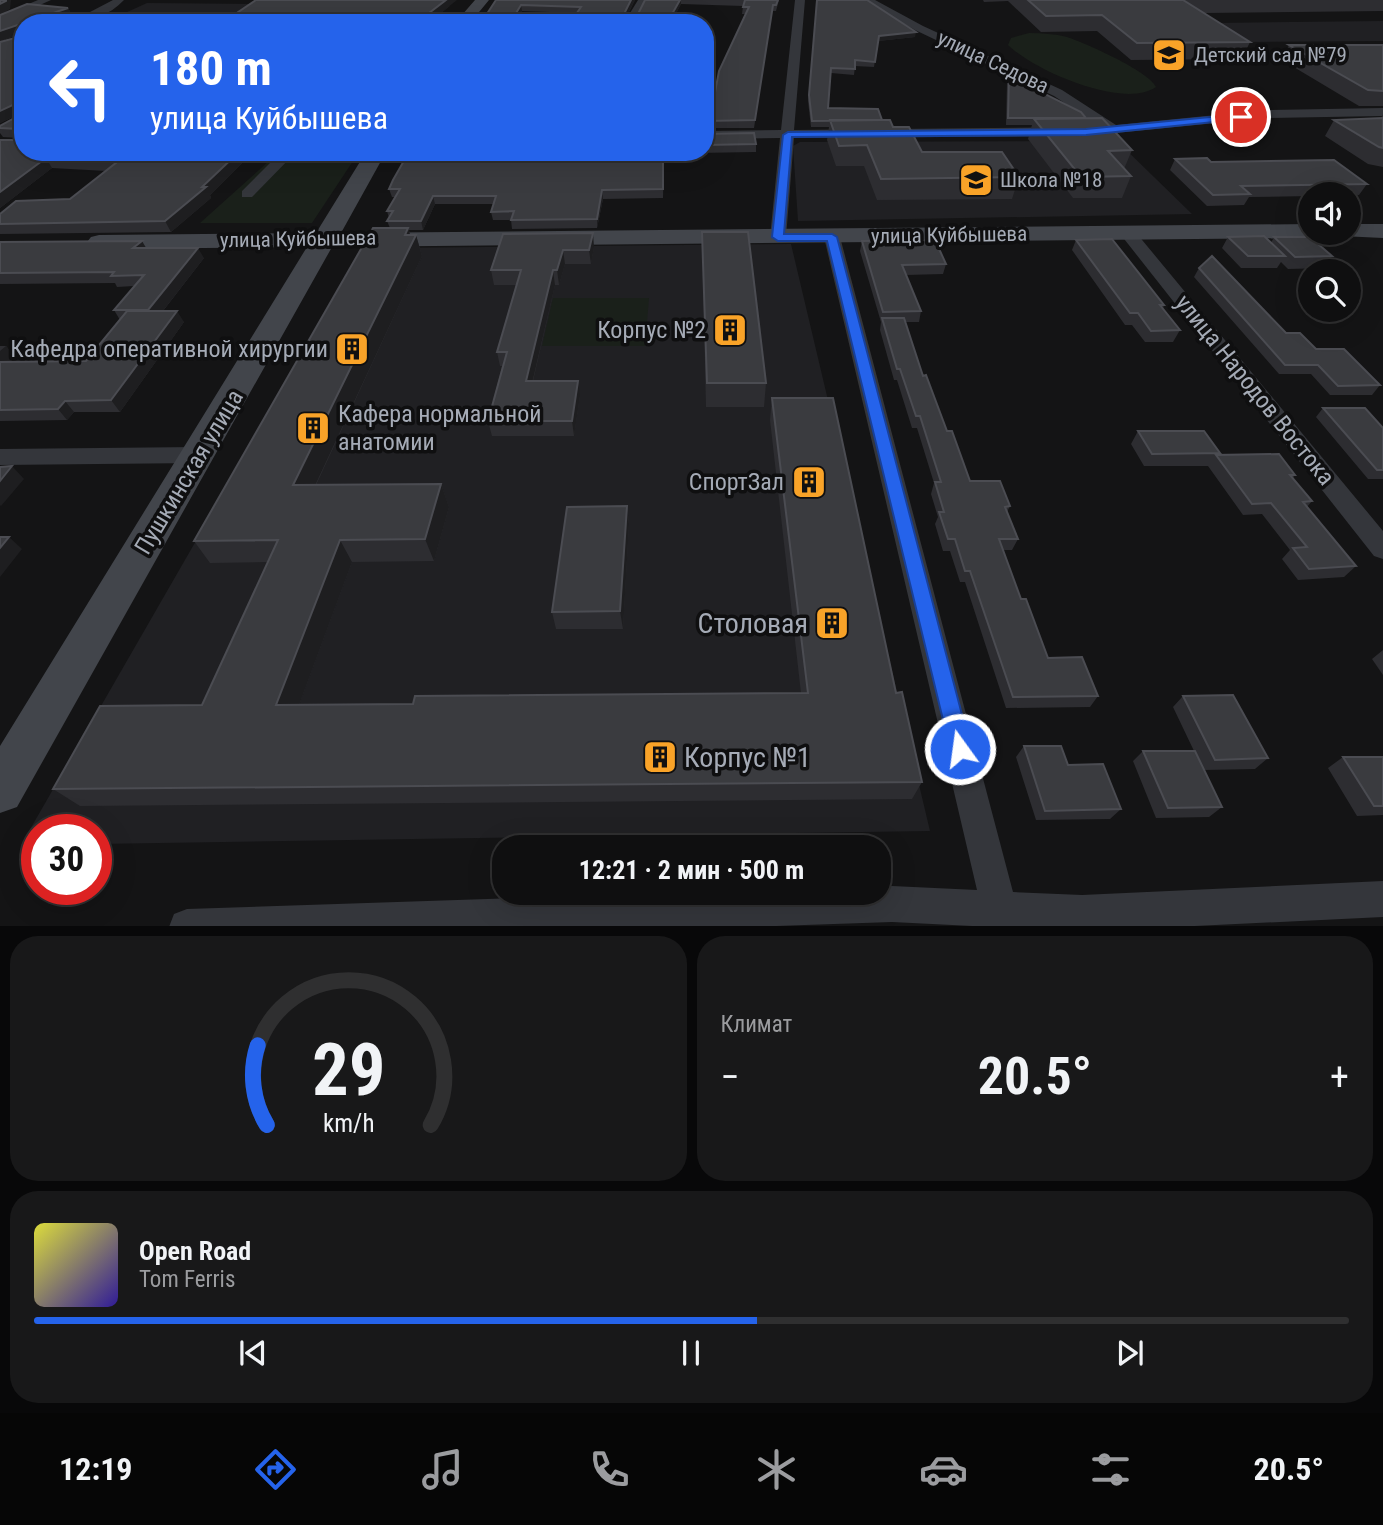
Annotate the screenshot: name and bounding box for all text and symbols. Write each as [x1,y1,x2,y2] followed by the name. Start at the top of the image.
[934,26,1052,98] street label: улица Седова
[1150,36,1188,74] school or university icon: Детский сад №79
[150,40,272,97] text: 180 m
[35,42,126,133] icon: left
[1194,43,1347,67] place label: Детский сад №79
[1211,87,1271,147] pin
[1222,98,1260,136] icon: arrive
[150,99,388,137] text: улица Куйбышева
[957,161,995,199] school or university icon: Школа №18
[1000,168,1102,192] place label: Школа №18
[1298,182,1361,322] map controls
[1298,182,1361,245] button: sound
[871,222,1027,248] street label: улица Куйбышева
[220,226,376,252] street label: улица Куйбышева
[1298,259,1361,322] button: search
[1170,289,1340,491] street label: улица Народов Востока
[711,311,749,349] building icon: Корпус №2
[597,316,706,344] place label: Корпус №2
[333,330,371,368] building icon: Кафедра оперативной хирургии
[10,335,328,363] place label: Кафедра оперативной хирургии
[129,385,249,559] street label: Пушкинская улица
[338,400,541,456] place label: Кафера нормальной анатомии
[294,409,332,447] building icon: Кафера нормальной анатомии
[790,463,828,501] building icon: СпортЗал
[689,468,784,496] place label: СпортЗал
[813,604,851,642] building icon: Столовая
[698,607,808,640] place label: Столовая
[923,712,997,786] position arrow
[641,738,679,776] building icon: Корпус №1
[684,741,811,774] place label: Корпус №1
[21,814,112,905] speed limit sign: 30
[579,855,804,885] text: 12:21 · 2 мин · 500 m
[721,1011,792,1038] text: Климат
[311,1027,385,1113] text: 29
[978,1046,1092,1107] text: 20.5°
[721,1055,740,1099] text: −
[1330,1055,1349,1099] text: +
[323,1108,374,1137] text: km/h
[139,1236,251,1266] text: Open Road
[139,1266,235,1293] text: Tom Ferris
[234,1334,272,1372] icon: previous
[672,1334,710,1372] icon: pause
[1111,1334,1149,1372] icon: next
[251,1445,300,1494] icon: directions
[418,1445,467,1494] icon: music
[585,1445,634,1494] icon: phone
[752,1445,801,1494] icon: climate
[919,1445,968,1494] icon: car
[1086,1445,1135,1494] icon: filters
[59,1450,133,1488] text: 12:19
[1254,1450,1324,1488] text: 20.5°

